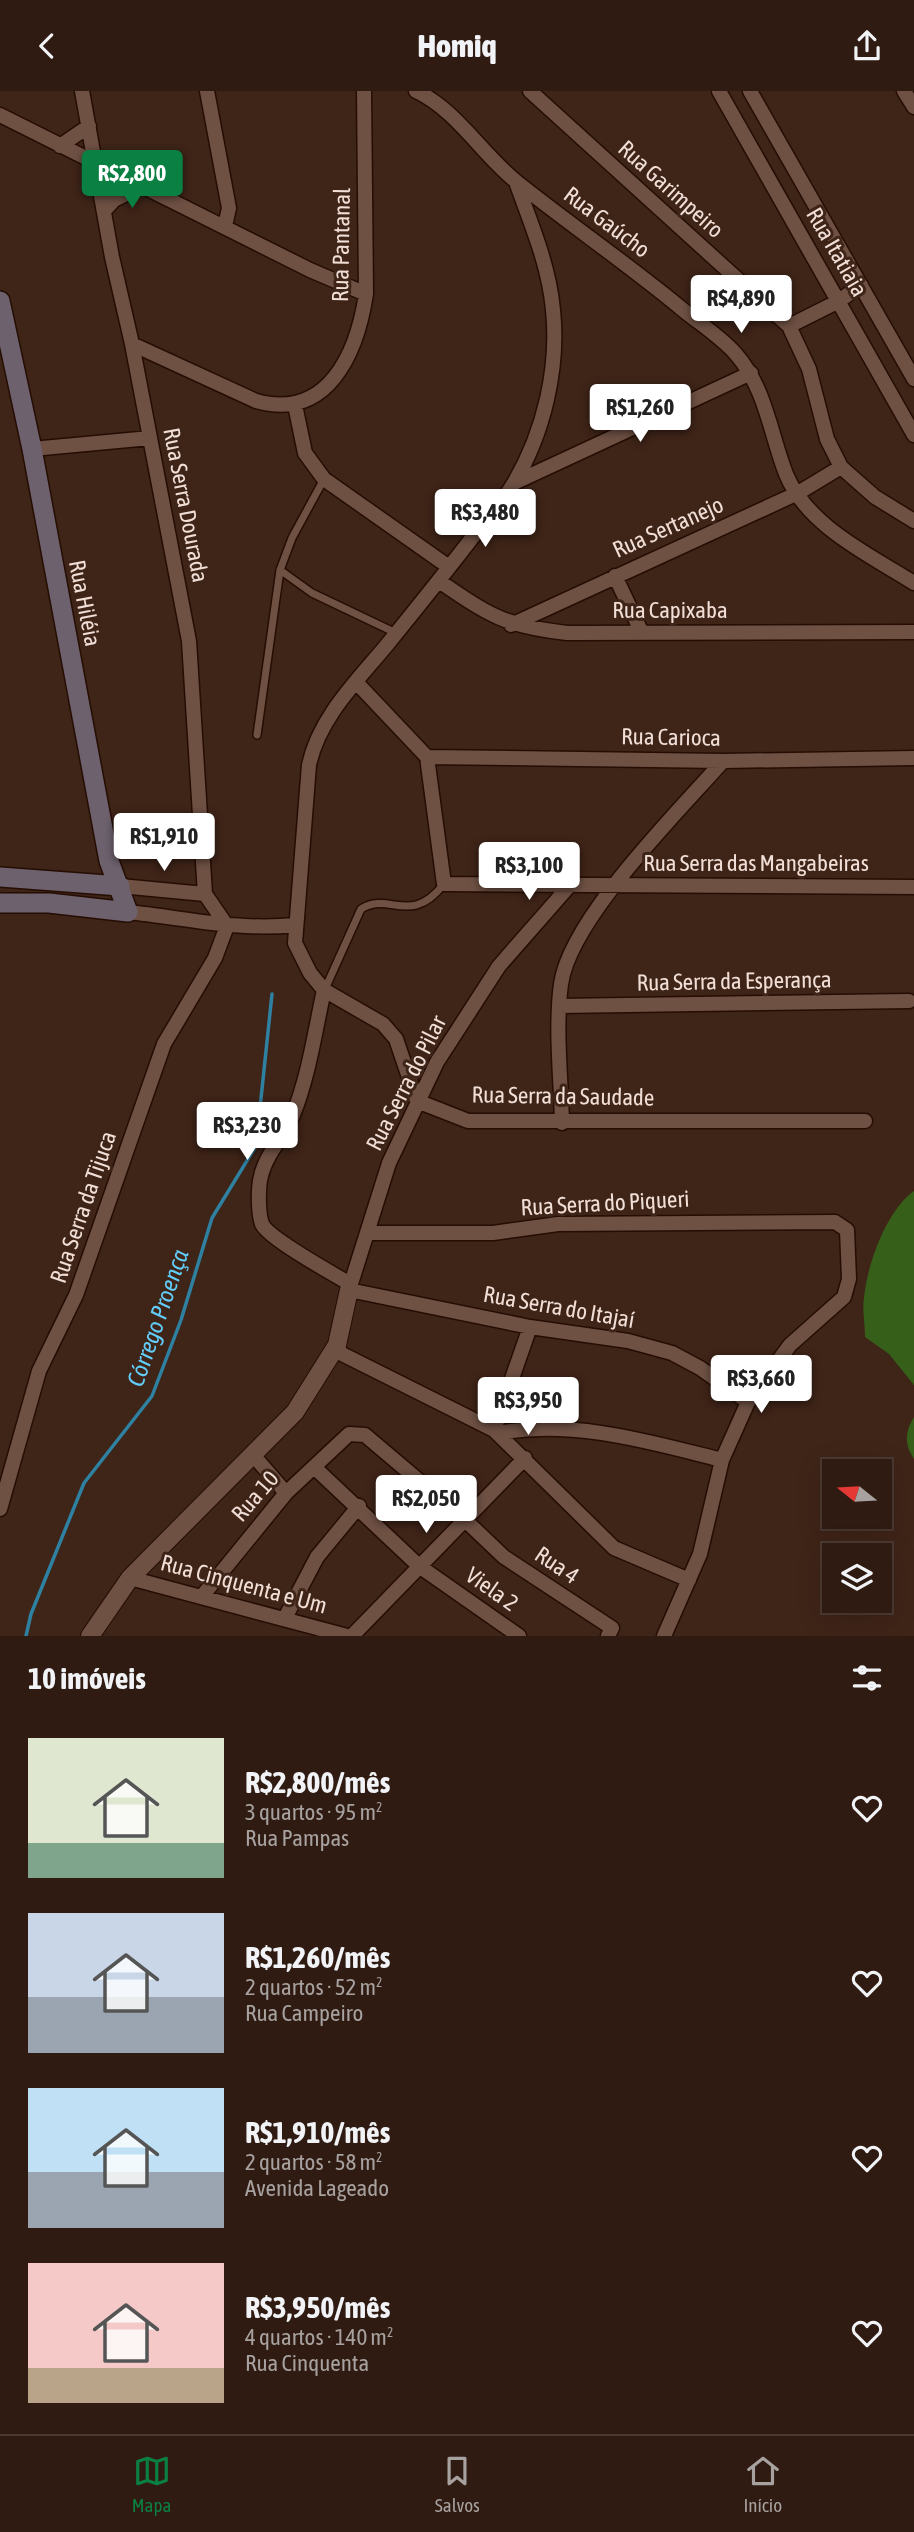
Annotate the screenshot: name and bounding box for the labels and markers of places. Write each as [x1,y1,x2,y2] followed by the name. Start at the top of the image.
[67,151,197,210] pin: R$2,800
[676,275,806,335] pin: R$4,890
[575,385,705,444] pin: R$1,260
[420,489,550,549] pin: R$3,480
[99,813,229,873] pin: R$1,910
[464,843,594,902] pin: R$3,100
[182,1103,312,1162] pin: R$3,230
[696,1355,826,1415] pin: R$3,660
[463,1377,593,1437] pin: R$3,950
[361,1475,491,1535] pin: R$2,050

